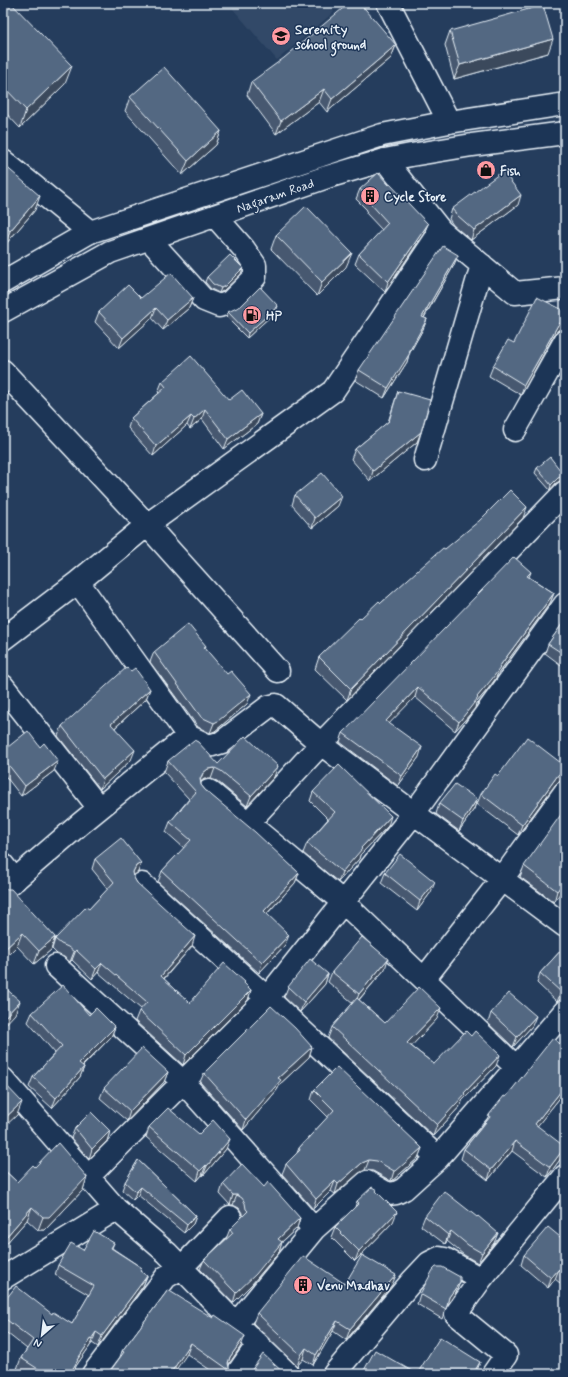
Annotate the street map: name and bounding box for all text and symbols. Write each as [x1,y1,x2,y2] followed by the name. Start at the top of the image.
[294,22,367,57] place label: Serenity school ground
[270,25,292,47] school or university icon: Serenity school ground
[475,159,497,181] shop icon: Fish
[500,163,521,180] place label: Fish
[234,175,317,220] street label: Nagaram Road
[359,185,381,207] building icon: Cycle Store
[384,189,446,206] place label: Cycle Store
[241,304,263,326] fuel station icon: HP
[266,308,282,325] place label: HP
[292,1274,314,1296] building icon: Venu Madhav
[317,1278,390,1295] place label: Venu Madhav
[22,1315,62,1355] north arrow
[31,1335,44,1351] text: N

